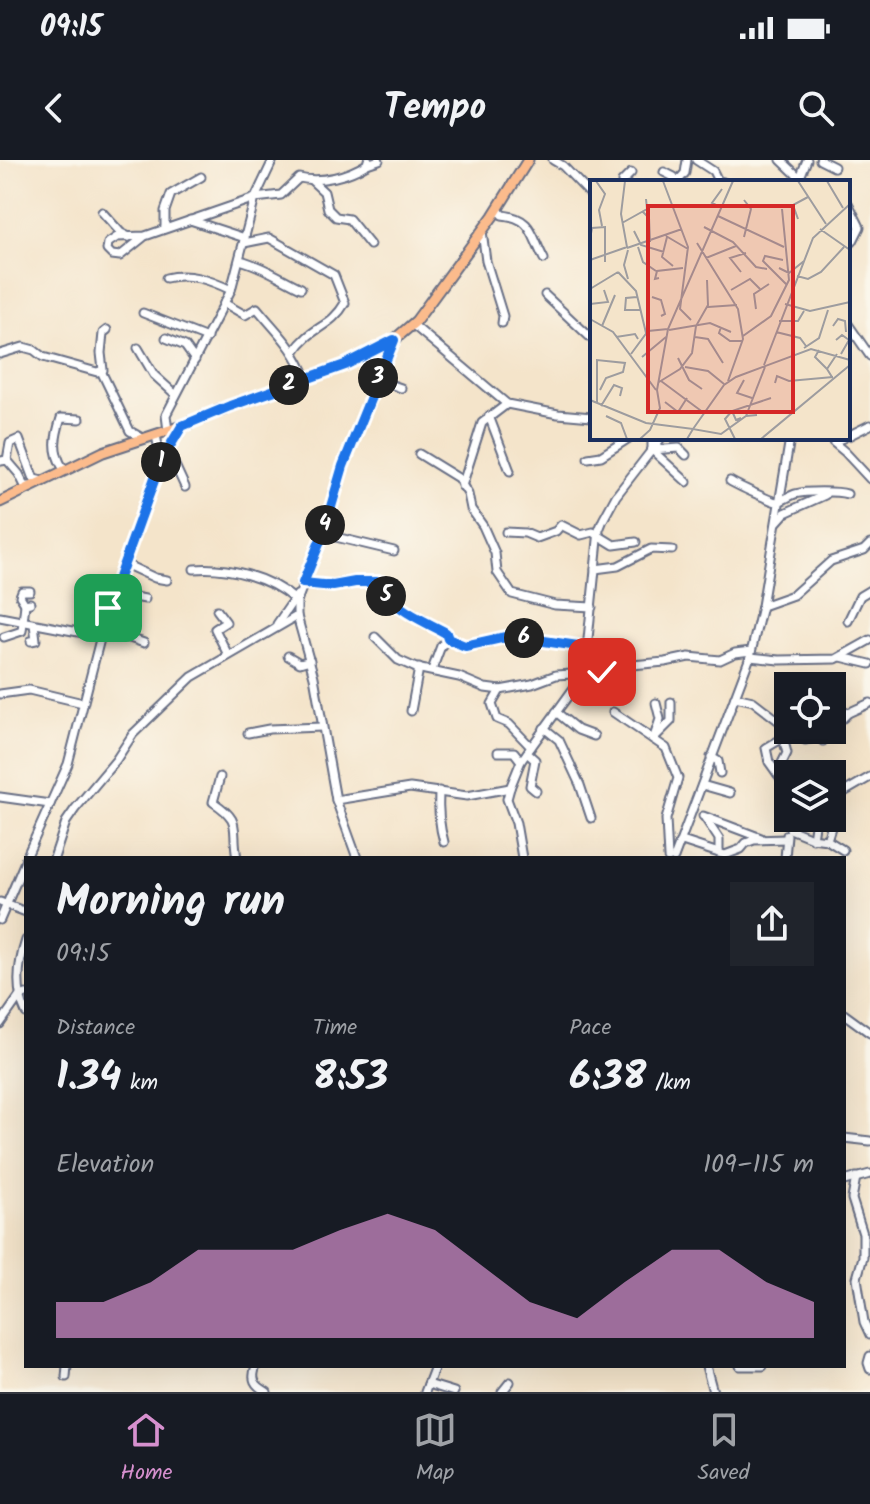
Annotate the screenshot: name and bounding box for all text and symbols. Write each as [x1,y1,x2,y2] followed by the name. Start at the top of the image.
[40,4,102,52] text: 09:15
[384,80,486,137] text: Tempo
[32,86,76,130] icon: back
[794,86,838,130] icon: search
[590,180,850,440] inset map
[358,358,398,398] pin: 3
[372,360,384,395] text: 3
[269,365,309,405] pin: 2
[283,367,295,402] text: 2
[141,442,181,482] pin: 1
[158,444,164,479] text: 1
[305,505,345,545] pin: 4
[319,507,331,542] text: 4
[74,574,142,642] pin
[366,576,406,616] pin: 5
[380,578,392,613] text: 5
[86,586,130,630] icon: arrive
[504,618,544,658] pin: 6
[518,620,530,655] text: 6
[568,638,636,706] pin
[580,650,624,694] icon: check
[774,672,846,832] map controls
[774,672,846,744] button: locate
[774,760,846,832] button: layers
[56,868,285,938] text: Morning run
[730,882,814,966] button: share
[56,933,110,975] text: 09:15
[56,1011,135,1046] text: Distance
[313,1011,357,1046] text: Time
[569,1011,611,1046] text: Pace
[56,1046,121,1110] text: 1.34
[313,1046,388,1110] text: 8:53
[569,1046,646,1110] text: 6:38
[121,1066,158,1101] text: km
[646,1066,691,1101] text: /km
[56,1144,154,1186] text: Elevation
[703,1144,814,1186] text: 109–115 m
[120,1408,172,1491] tab: Home
[413,1408,457,1491] tab: Map
[698,1408,750,1491] tab: Saved

